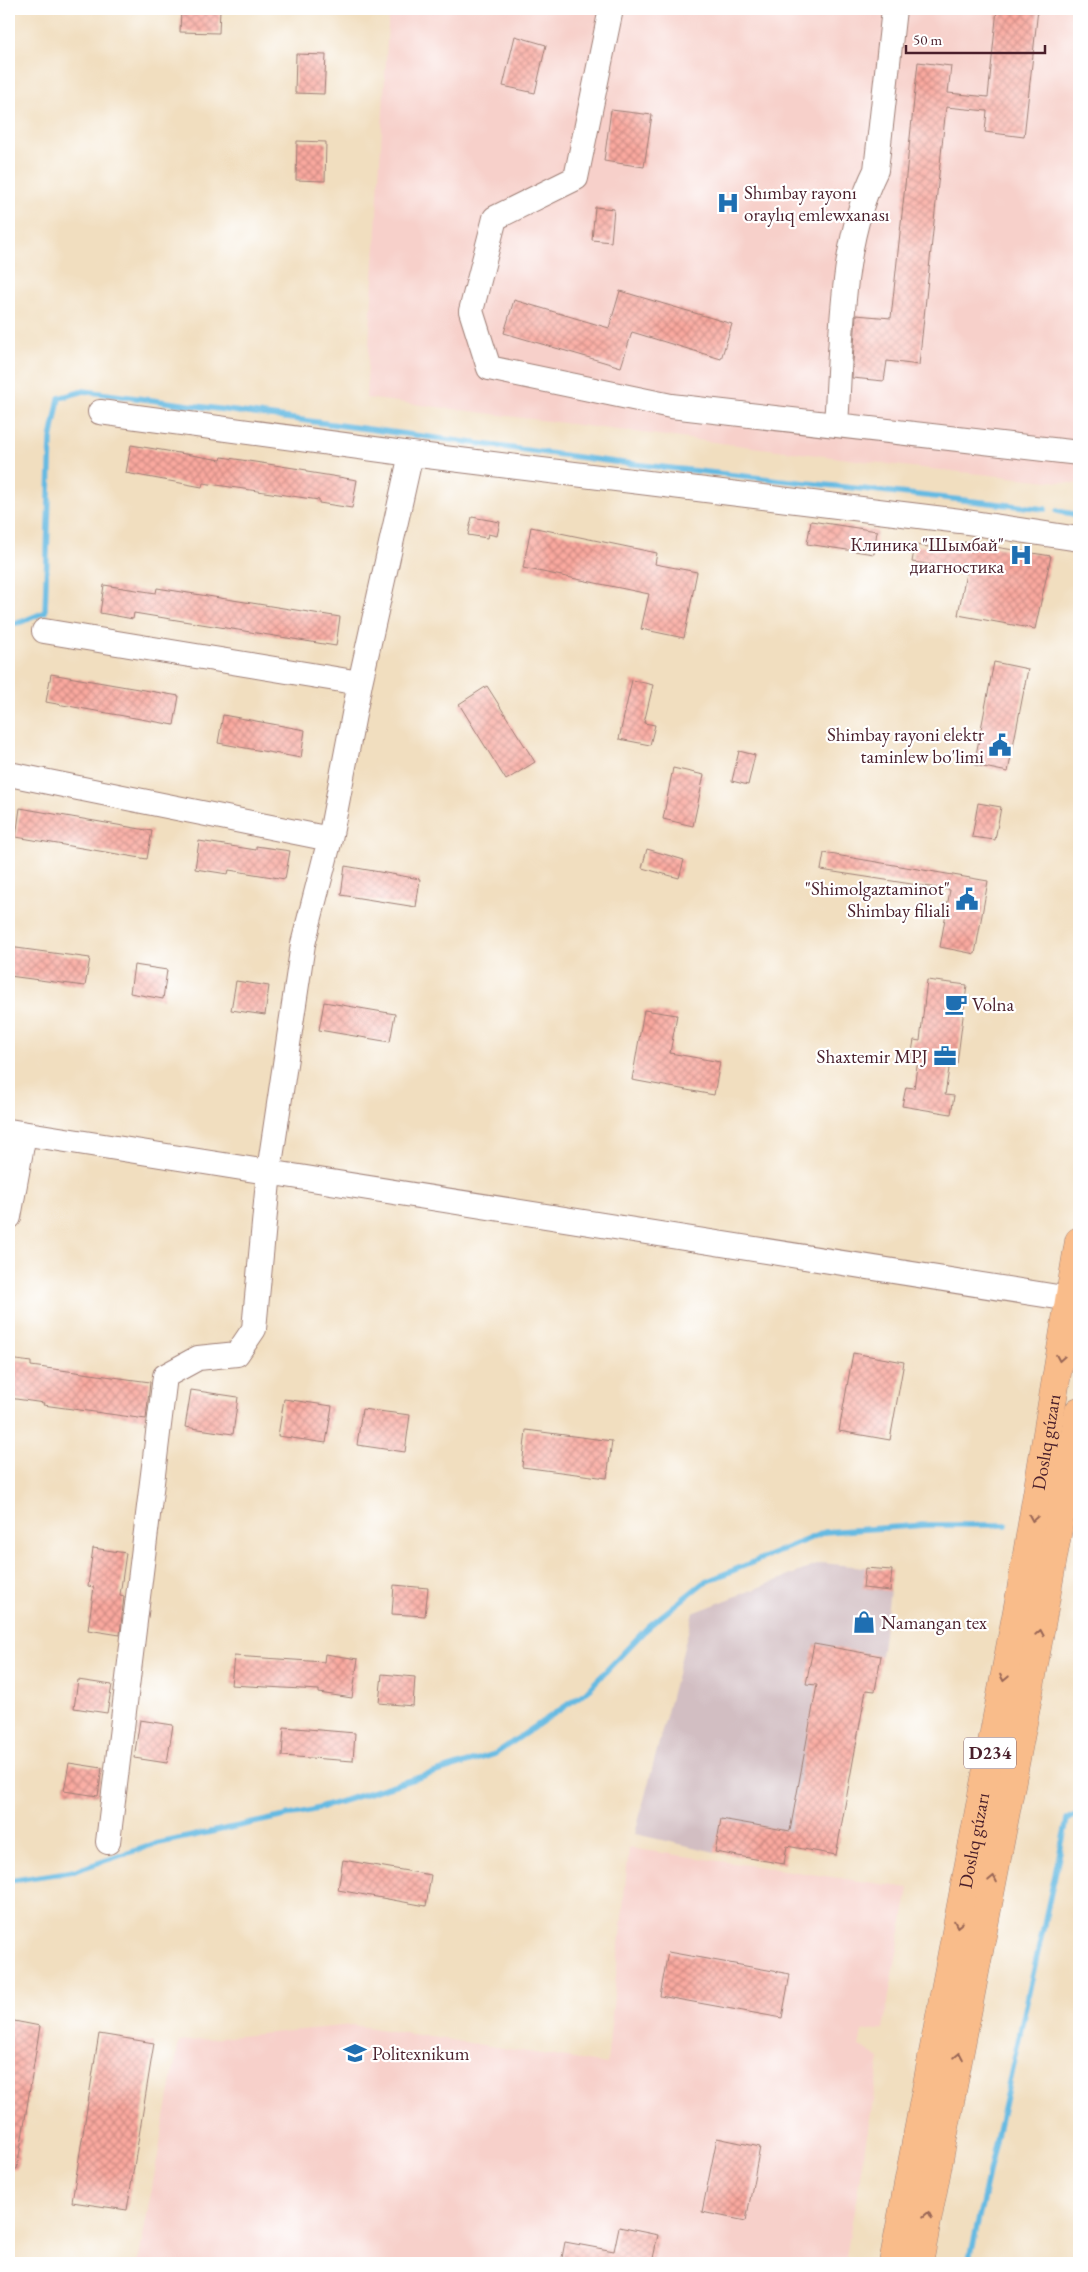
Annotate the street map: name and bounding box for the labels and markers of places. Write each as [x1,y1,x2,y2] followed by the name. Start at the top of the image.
[744,180,890,227] place label: Shımbay rayonı oraylıq emlewxanası
[715,190,741,216] hospital icon: Shımbay rayonı oraylıq emlewxanası
[850,532,1004,579] place label: Клиника "Шымбай" диагностика
[1008,542,1034,568] hospital icon: Клиника "Шымбай" диагностика
[827,722,985,769] place label: Shimbay rayoni elektr taminlew bo'limi
[987,732,1013,758] public building icon: Shimbay rayoni elektr taminlew bo'limi
[805,876,950,923] place label: "Shimolgaztaminot" Shimbay filiali
[954,886,980,912] public building icon: "Shimolgaztaminot" Shimbay filiali
[943,991,969,1017] cafe icon: Volna
[972,992,1015,1017] place label: Volna
[932,1043,958,1069] office icon: Shaxtemir MPJ
[817,1044,928,1069] place label: Shaxtemir MPJ
[851,1609,877,1635] shop icon: Namangan tex
[881,1610,988,1635] place label: Namangan tex
[342,2040,368,2066] school or university icon: Politexnikum
[372,2041,470,2066] place label: Politexnikum

